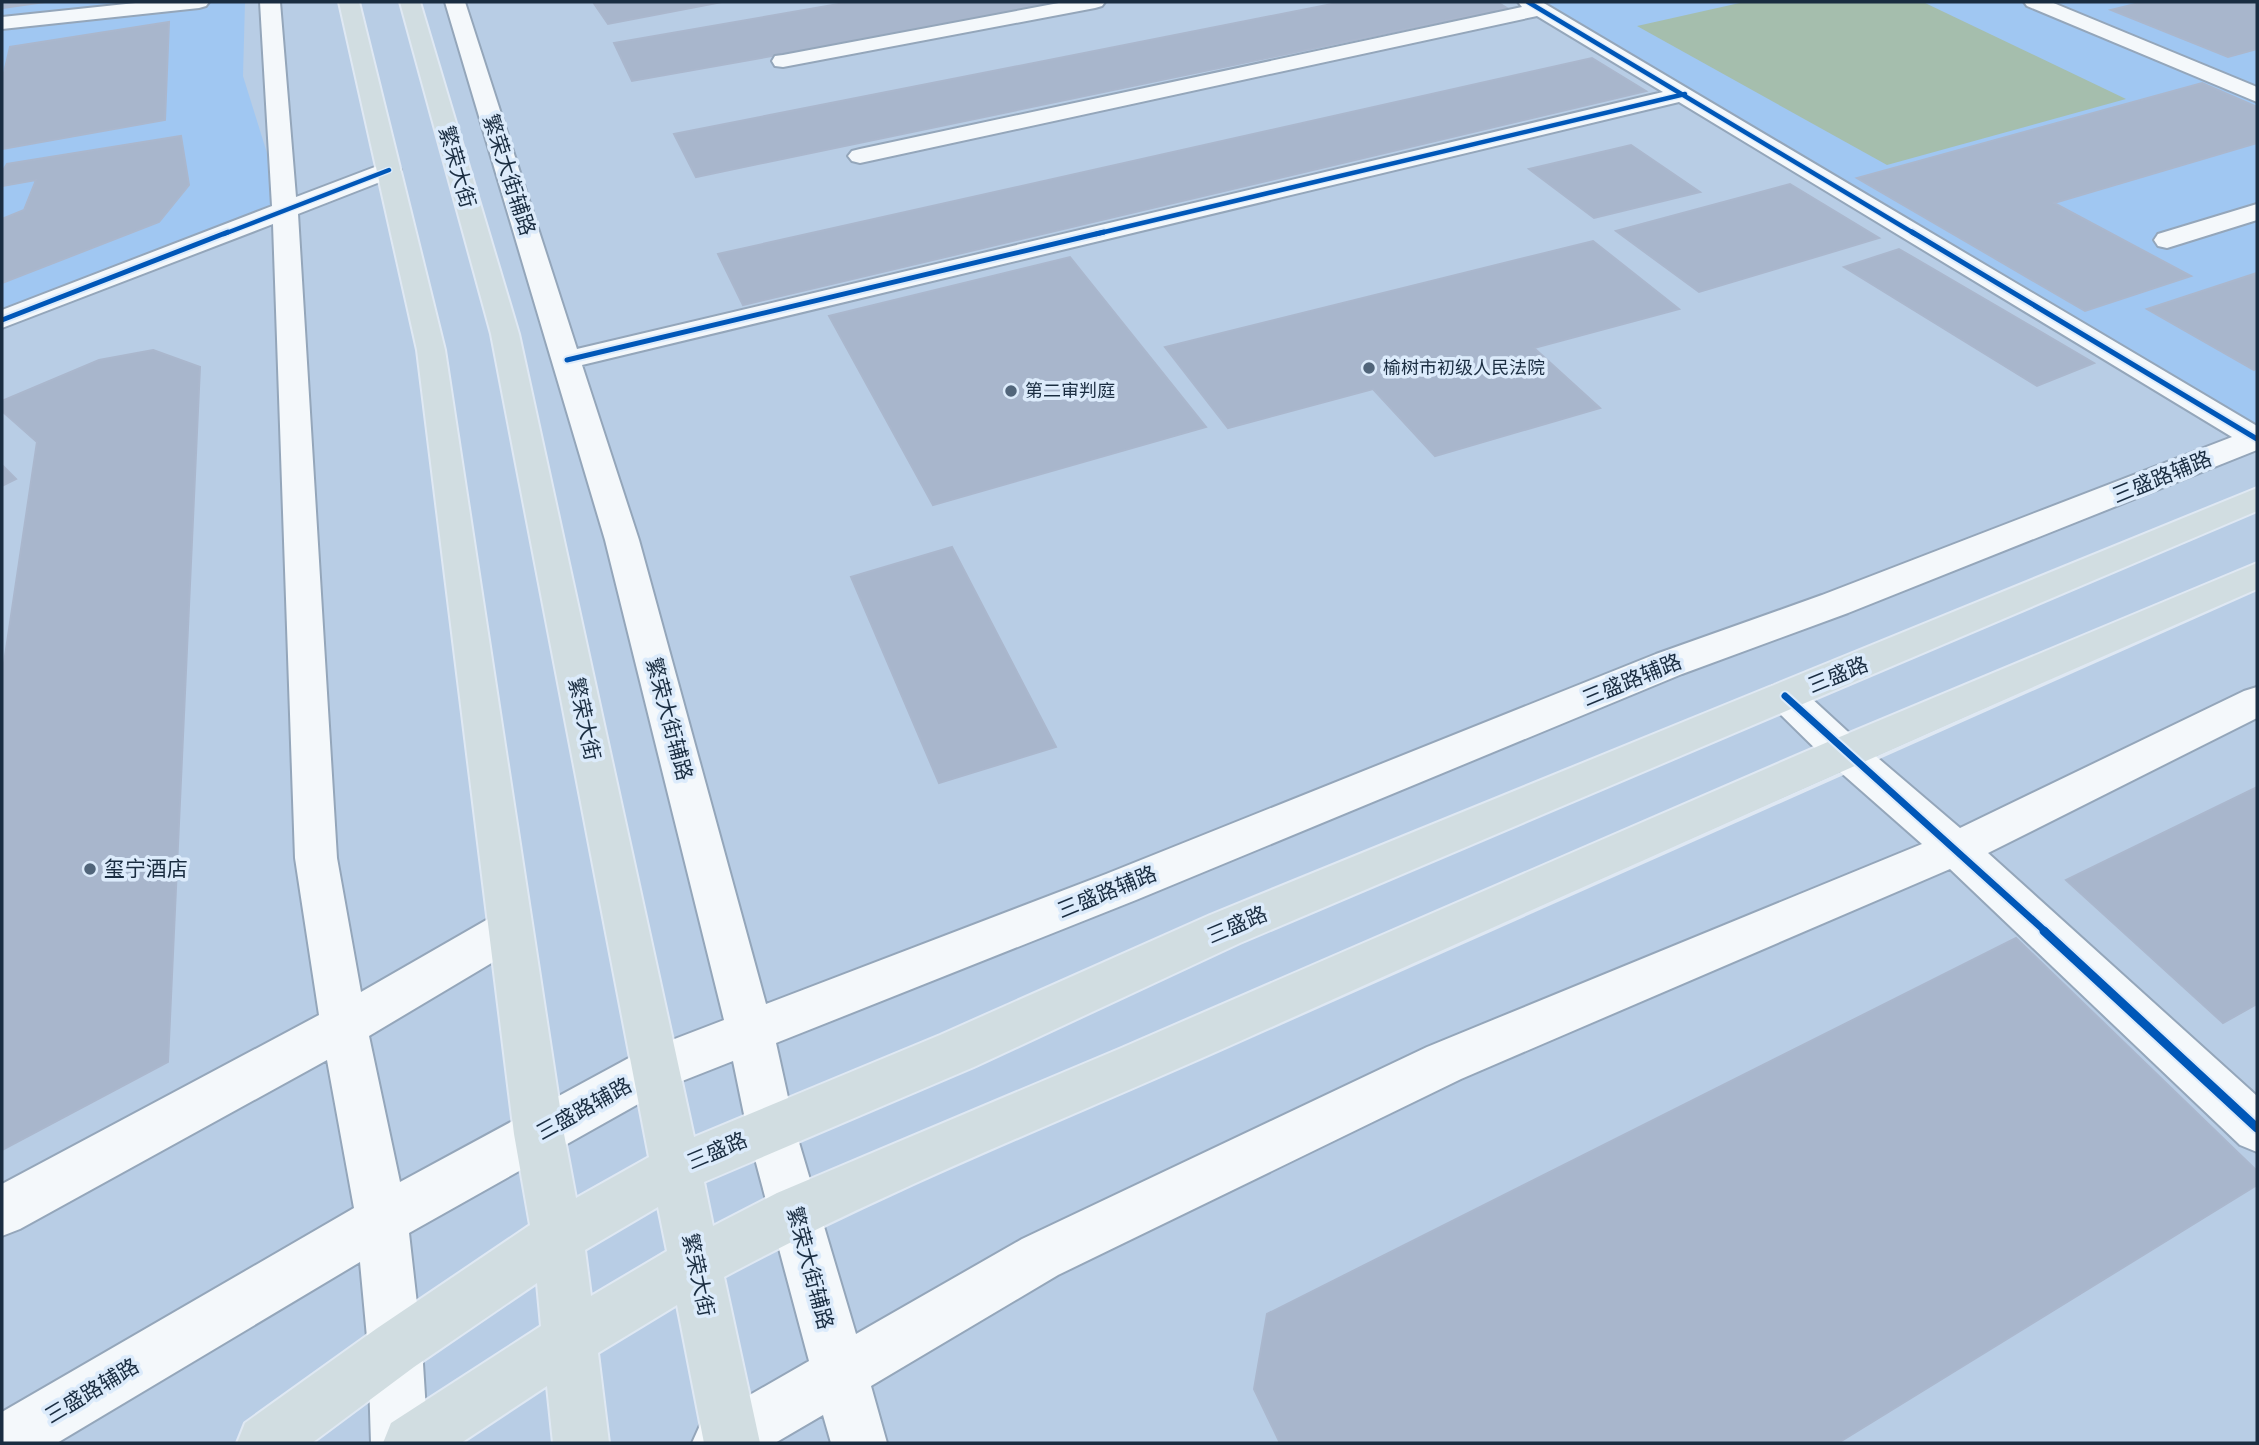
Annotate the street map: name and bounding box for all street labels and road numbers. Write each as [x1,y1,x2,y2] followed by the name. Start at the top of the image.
[477,111,542,239] street label: 繁荣大街辅路
[433,123,482,211] street label: 繁荣大街
[2108,444,2216,509] street label: 三盛路辅路
[1578,647,1686,712] street label: 三盛路辅路
[1804,650,1872,699] street label: 三盛路
[640,655,699,783] street label: 繁荣大街辅路
[563,675,606,763] street label: 繁荣大街
[1053,859,1161,924] street label: 三盛路辅路
[1203,900,1271,949] street label: 三盛路
[531,1071,636,1146] street label: 三盛路辅路
[683,1126,751,1175] street label: 三盛路
[781,1204,840,1332] street label: 繁荣大街辅路
[677,1231,720,1319] street label: 繁荣大街
[40,1352,144,1429] street label: 三盛路辅路

